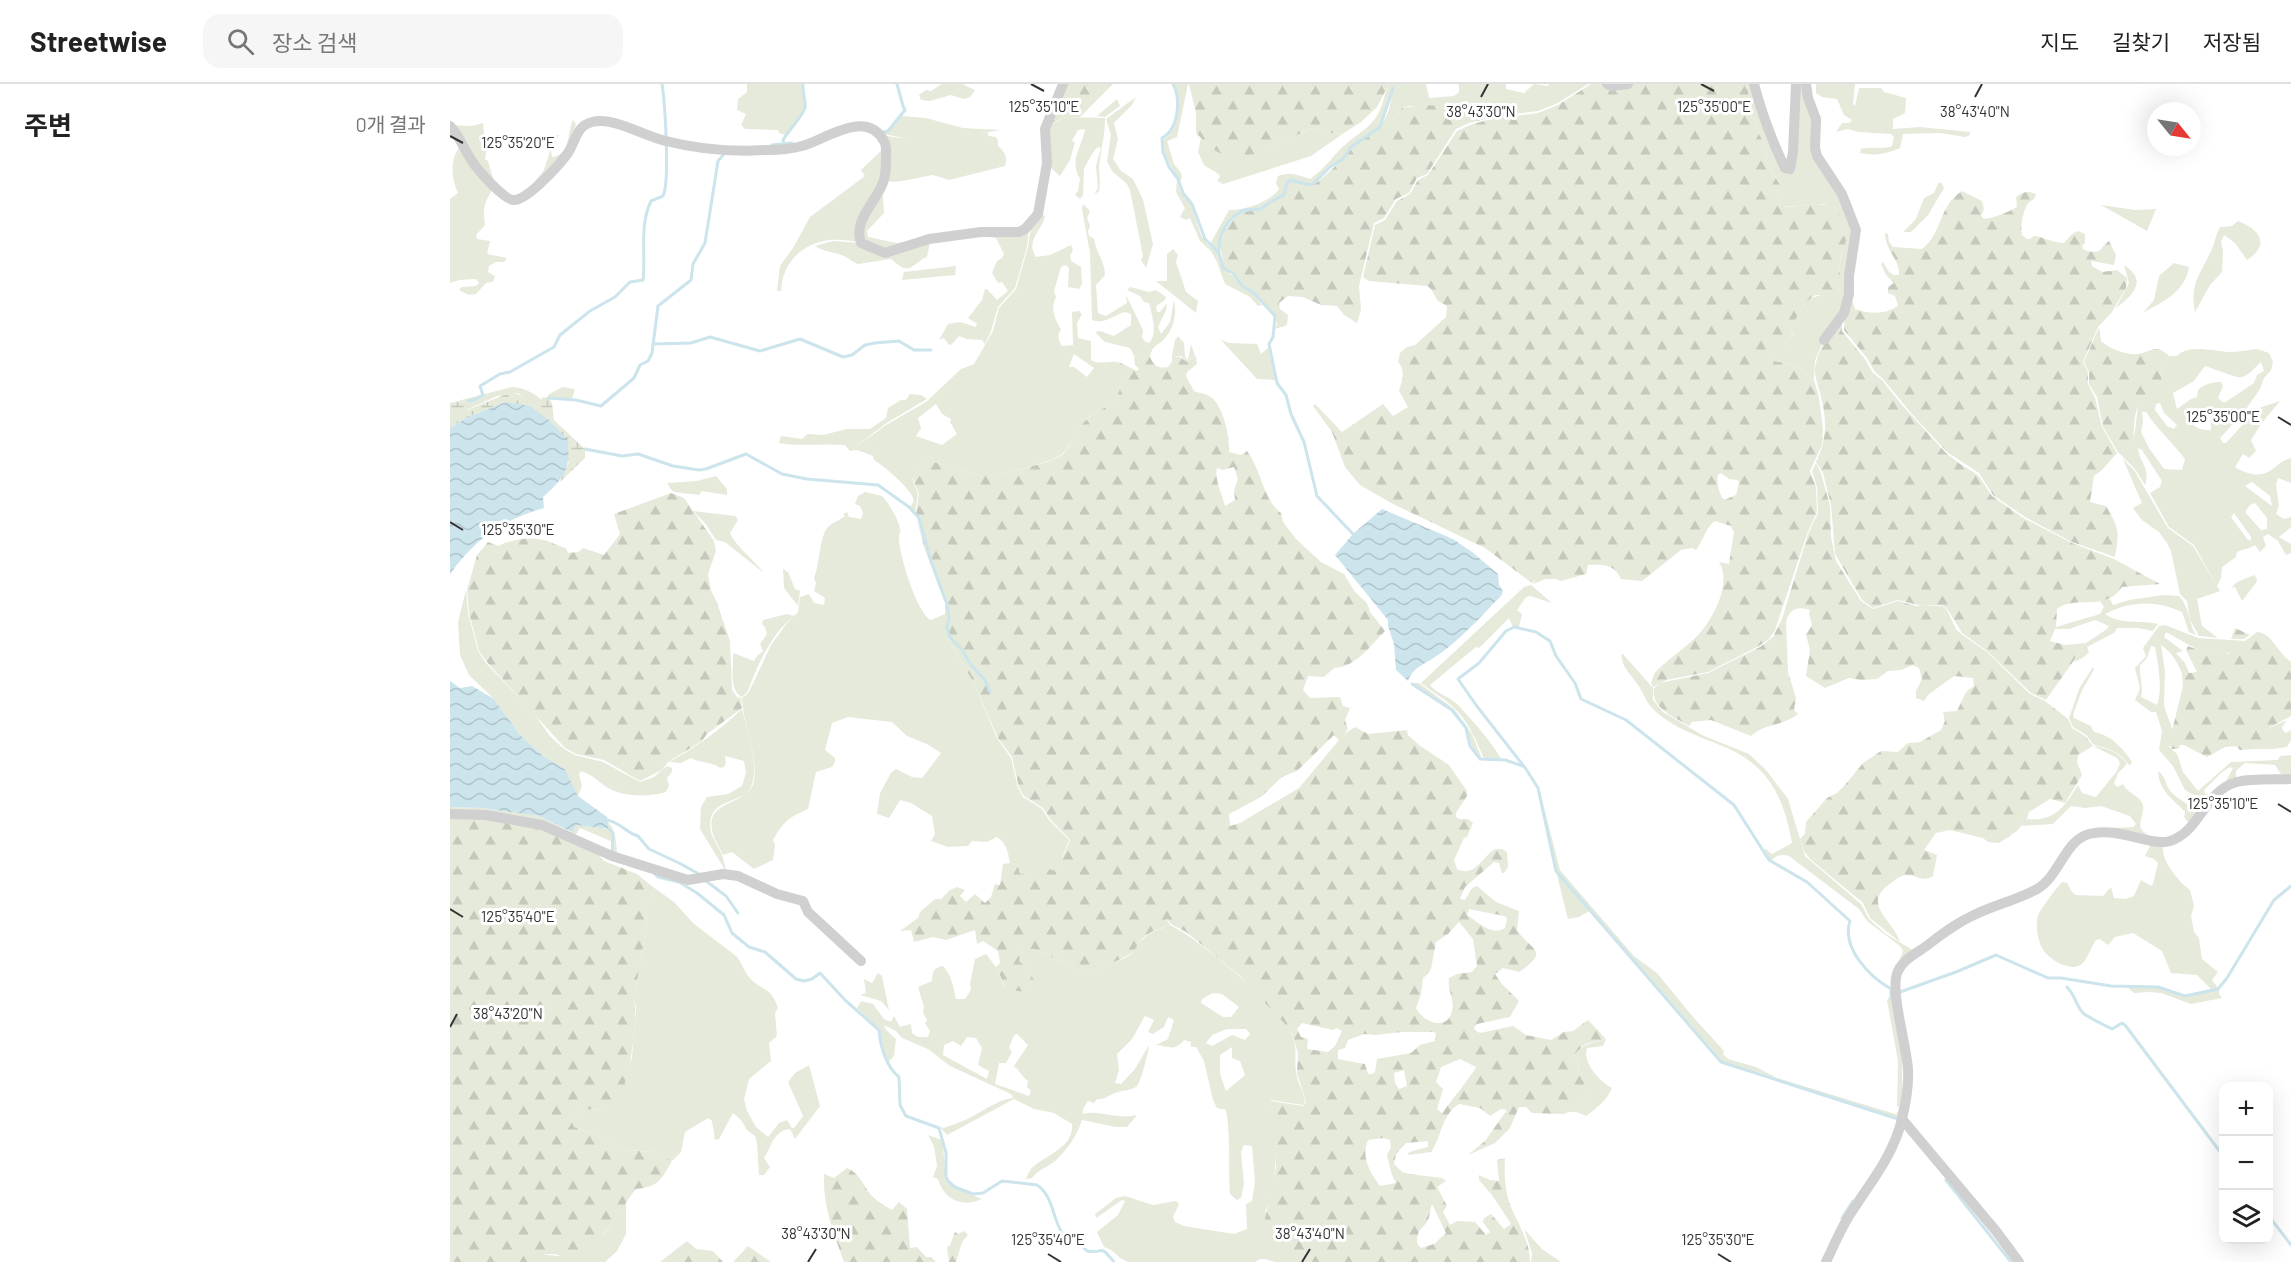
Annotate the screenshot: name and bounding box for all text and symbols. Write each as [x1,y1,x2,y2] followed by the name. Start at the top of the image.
[203,14,623,68] search box
[30,24,167,58] text: Streetwise
[224,25,257,58] icon: search
[272,29,357,55] text: 장소 검색
[2040,29,2079,54] text: 지도
[2112,29,2170,54] text: 길찾기
[2203,29,2261,54] text: 저장됨
[1009,97,1079,115] text: 125°35'10"E
[1677,97,1751,115] text: 125°35'00"E
[1446,102,1516,120] text: 38°43'30"N
[1940,102,2010,120] text: 38°43'40"N
[2147,102,2201,156] north arrow
[24,109,72,140] text: 주변
[356,112,426,136] text: 0개 결과
[481,133,555,151] text: 125°35'20"E
[2186,407,2260,425] text: 125°35'00"E
[481,520,555,538] text: 125°35'30"E
[2188,794,2258,812] text: 125°35'10"E
[481,907,555,925] text: 125°35'40"E
[473,1004,543,1022] text: 38°43'20"N
[2219,1082,2273,1244] map controls
[2219,1082,2273,1136] button: +
[2219,1136,2273,1190] button: −
[2219,1190,2273,1244] button: layers
[781,1224,851,1242] text: 38°43'30"N
[1275,1224,1345,1242] text: 38°43'40"N
[1011,1230,1085,1248] text: 125°35'40"E
[1681,1230,1755,1248] text: 125°35'30"E

